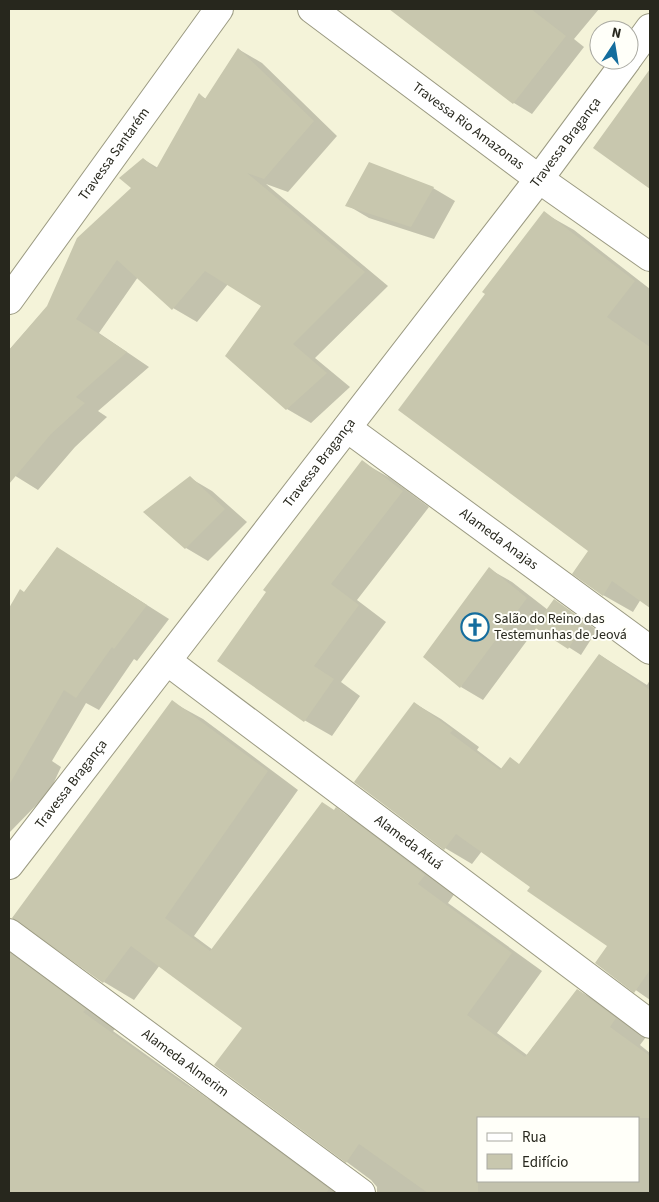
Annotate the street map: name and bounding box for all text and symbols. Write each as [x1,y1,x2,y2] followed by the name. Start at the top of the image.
[589,20,639,70] north arrow
[610,23,623,44] text: N
[408,77,528,175] street label: Travessa Rio Amazonas
[526,93,606,192] street label: Travessa Bragança
[74,103,155,205] street label: Travessa Santarém
[279,414,361,512] street label: Travessa Bragança
[455,503,542,575] street label: Alameda Anajas
[494,609,627,645] place label: Salão do Reino das Testemunhas de Jeová
[460,612,490,642] church icon: Salão do Reino das Testemunhas de Jeová
[30,735,112,833] street label: Travessa Bragança
[370,810,447,875] street label: Alameda Afuá
[137,1024,233,1102] street label: Alameda Almerim
[477,1117,639,1182] legend
[522,1127,546,1148] text: Rua
[522,1152,569,1173] text: Edifício

